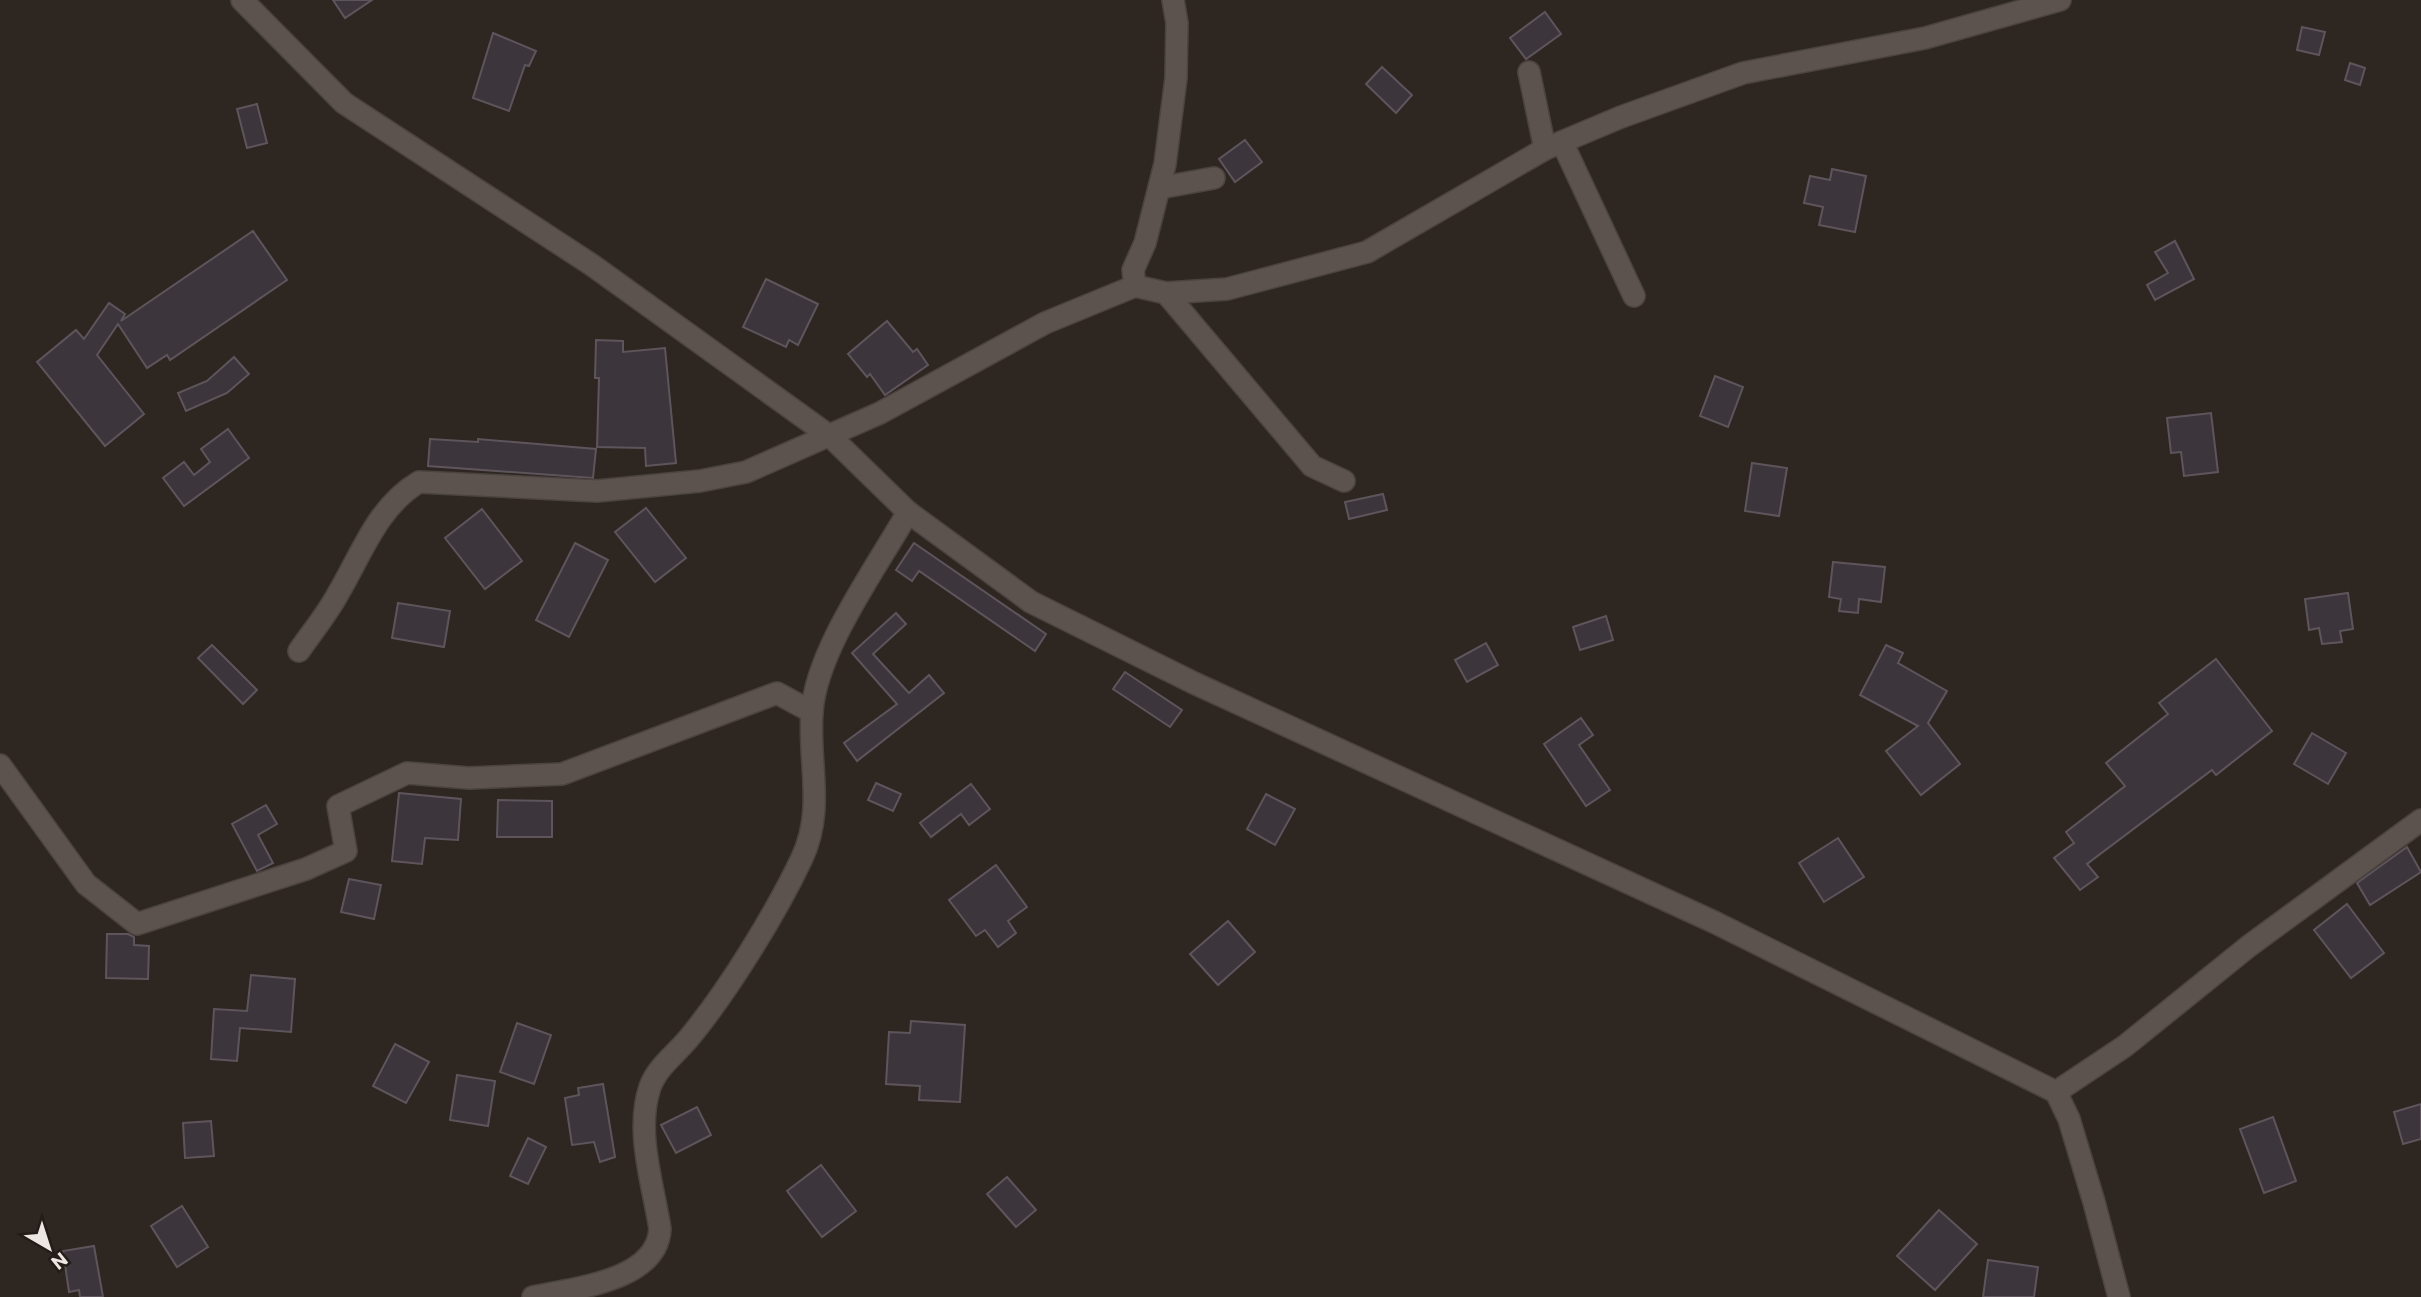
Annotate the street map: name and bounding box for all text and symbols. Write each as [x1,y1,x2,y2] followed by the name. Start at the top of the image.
[14,1213,84,1283] north arrow
[47,1248,73,1275] text: N

